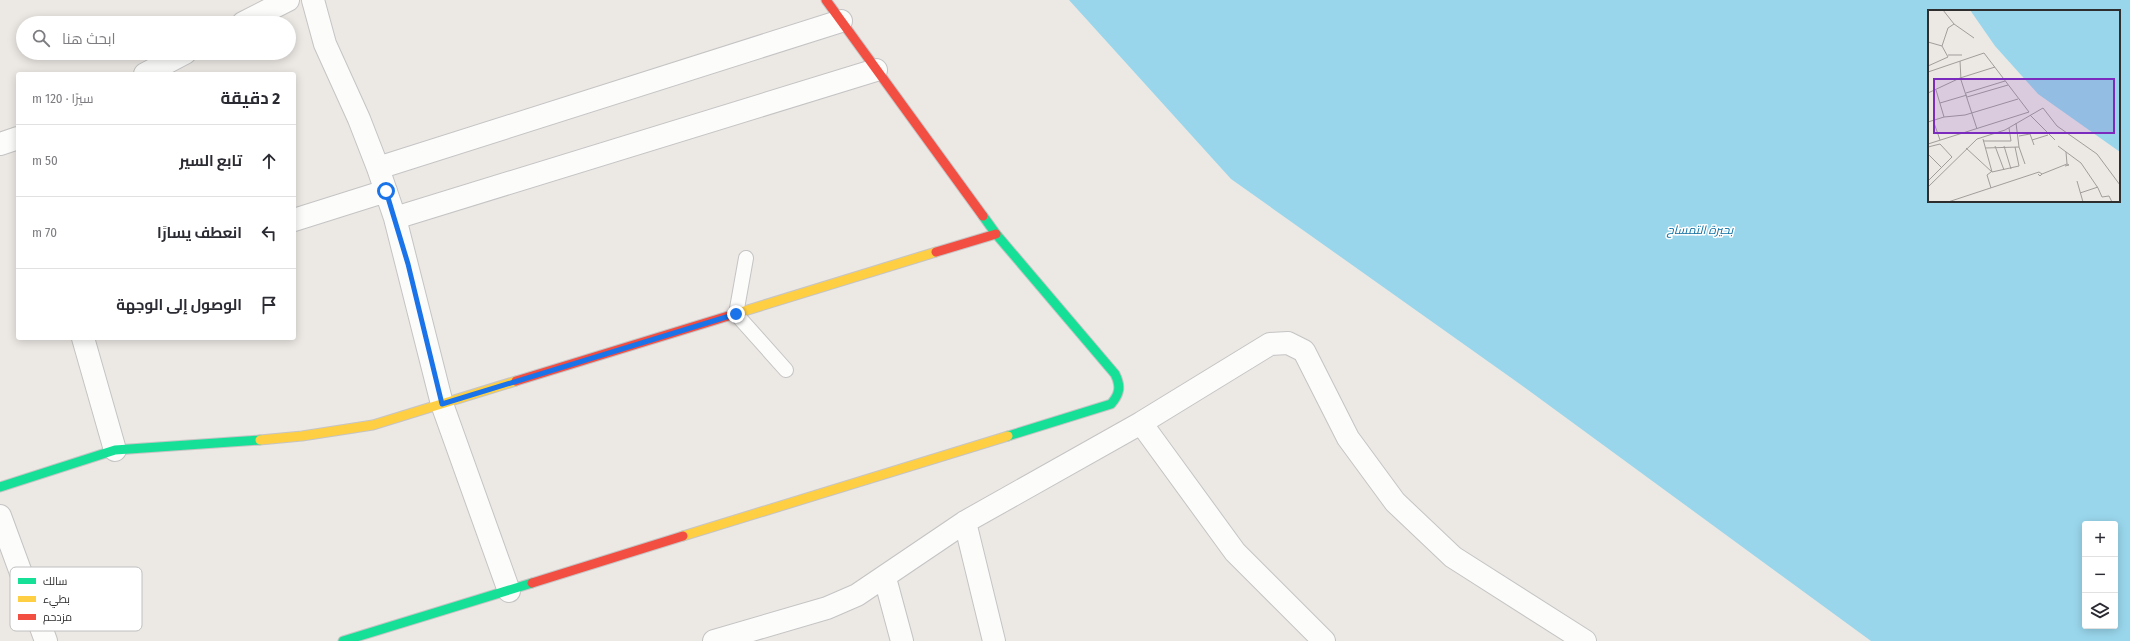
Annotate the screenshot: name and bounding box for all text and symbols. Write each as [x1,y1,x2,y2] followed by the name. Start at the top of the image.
[1928,10,2120,202] inset map
[16,16,296,60] search box
[30,27,52,49] icon: search
[62,30,116,48] text: ابحث هنا
[221,88,280,109] text: 2 دقيقة
[32,91,93,106] text: سيرًا · 120 m
[258,150,280,172] icon: ahead
[179,152,242,170] text: تابع السير
[32,153,58,168] text: 50 m
[377,182,395,200] route start
[258,222,280,244] icon: left
[1666,223,1734,238] water label: بحيرة التمساح
[157,224,242,242] text: انعطف يسارًا
[32,225,57,240] text: 70 m
[258,294,280,316] icon: arrive
[116,296,242,314] text: الوصول إلى الوجهة
[727,305,745,323] route end
[2082,521,2118,629] map controls
[2082,521,2118,557] button: +
[2082,557,2118,593] button: −
[10,567,142,631] legend
[43,575,67,588] text: سالك
[43,593,70,608] text: بطيء
[2082,593,2118,629] button: layers
[43,611,72,625] text: مزدحم

